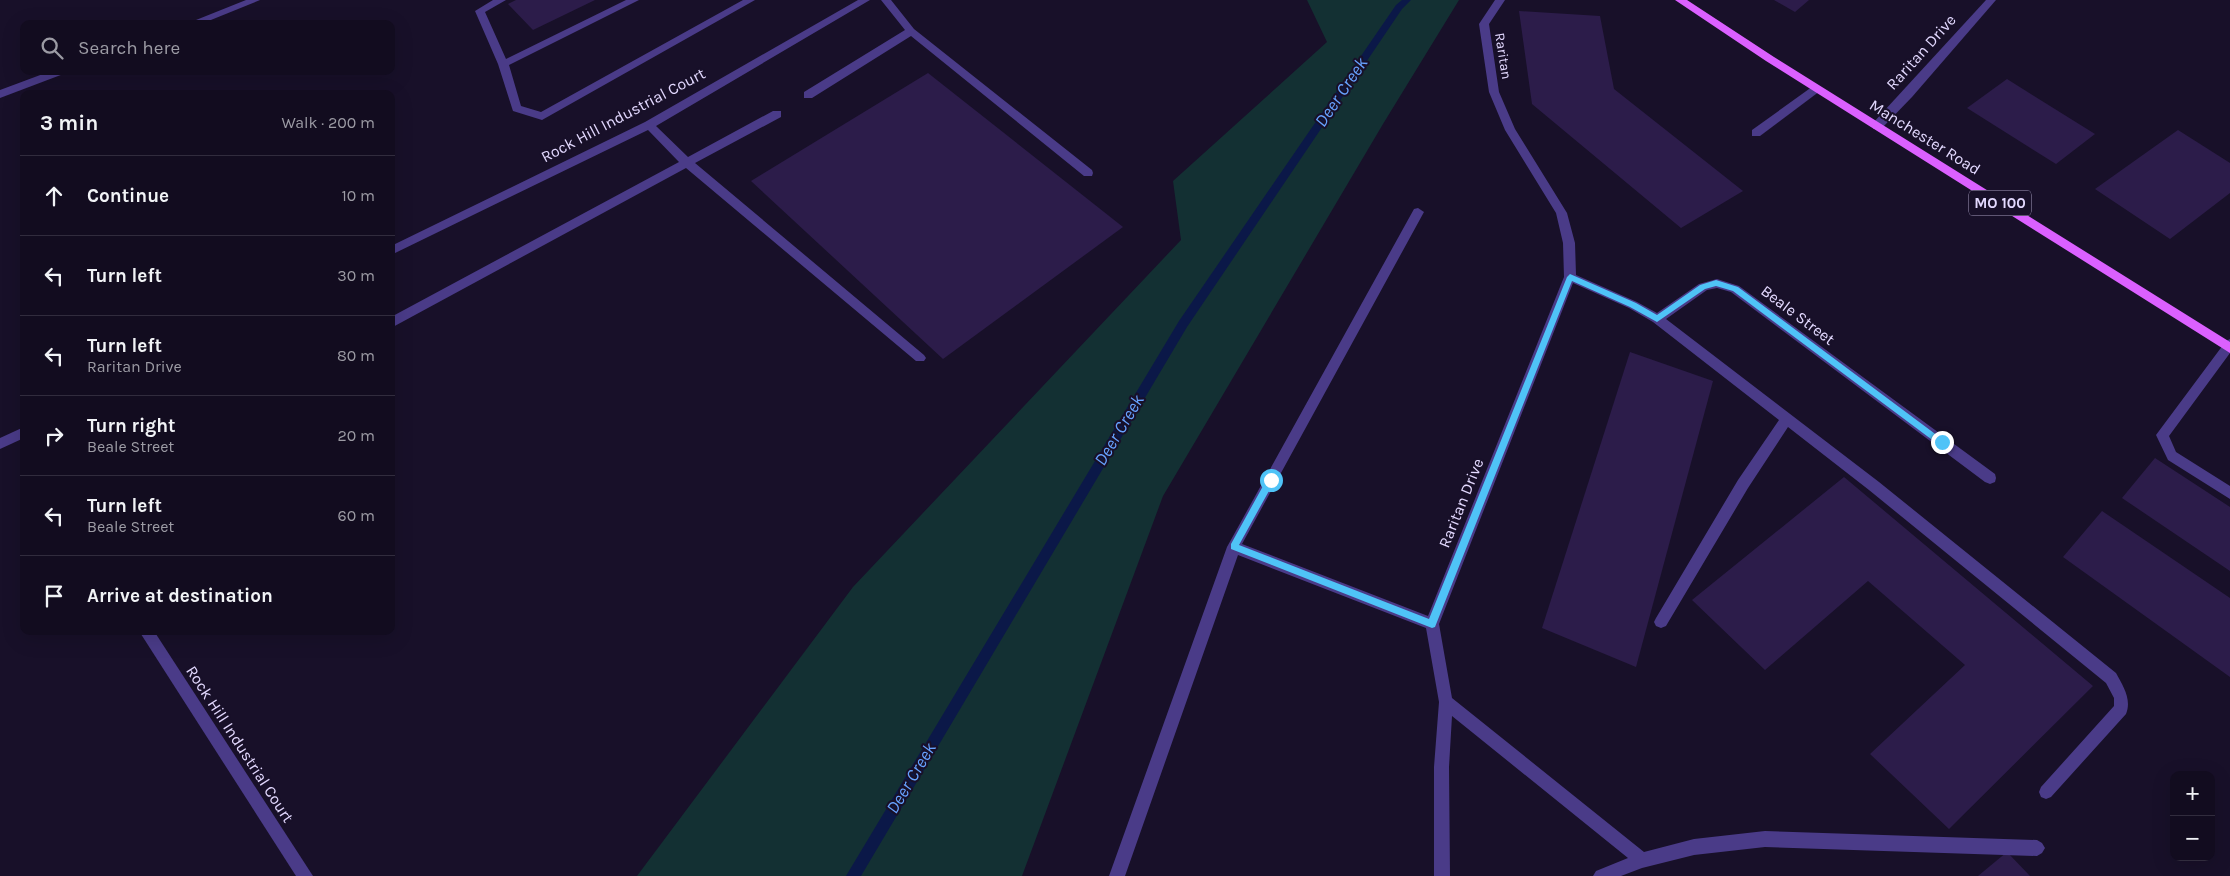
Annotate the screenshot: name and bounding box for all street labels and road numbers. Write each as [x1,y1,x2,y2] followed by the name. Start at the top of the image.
[1882,10,1960,94] street label: Raritan Drive
[1491,31,1515,81] street label: Raritan
[538,64,708,166] street label: Rock Hill Industrial Court
[1866,95,1984,179] street label: Manchester Road
[1969,190,2031,216] road number: MO 100
[1757,281,1839,349] street label: Beale Street
[1434,455,1488,551] street label: Raritan Drive
[182,662,298,826] street label: Rock Hill Industrial Court

